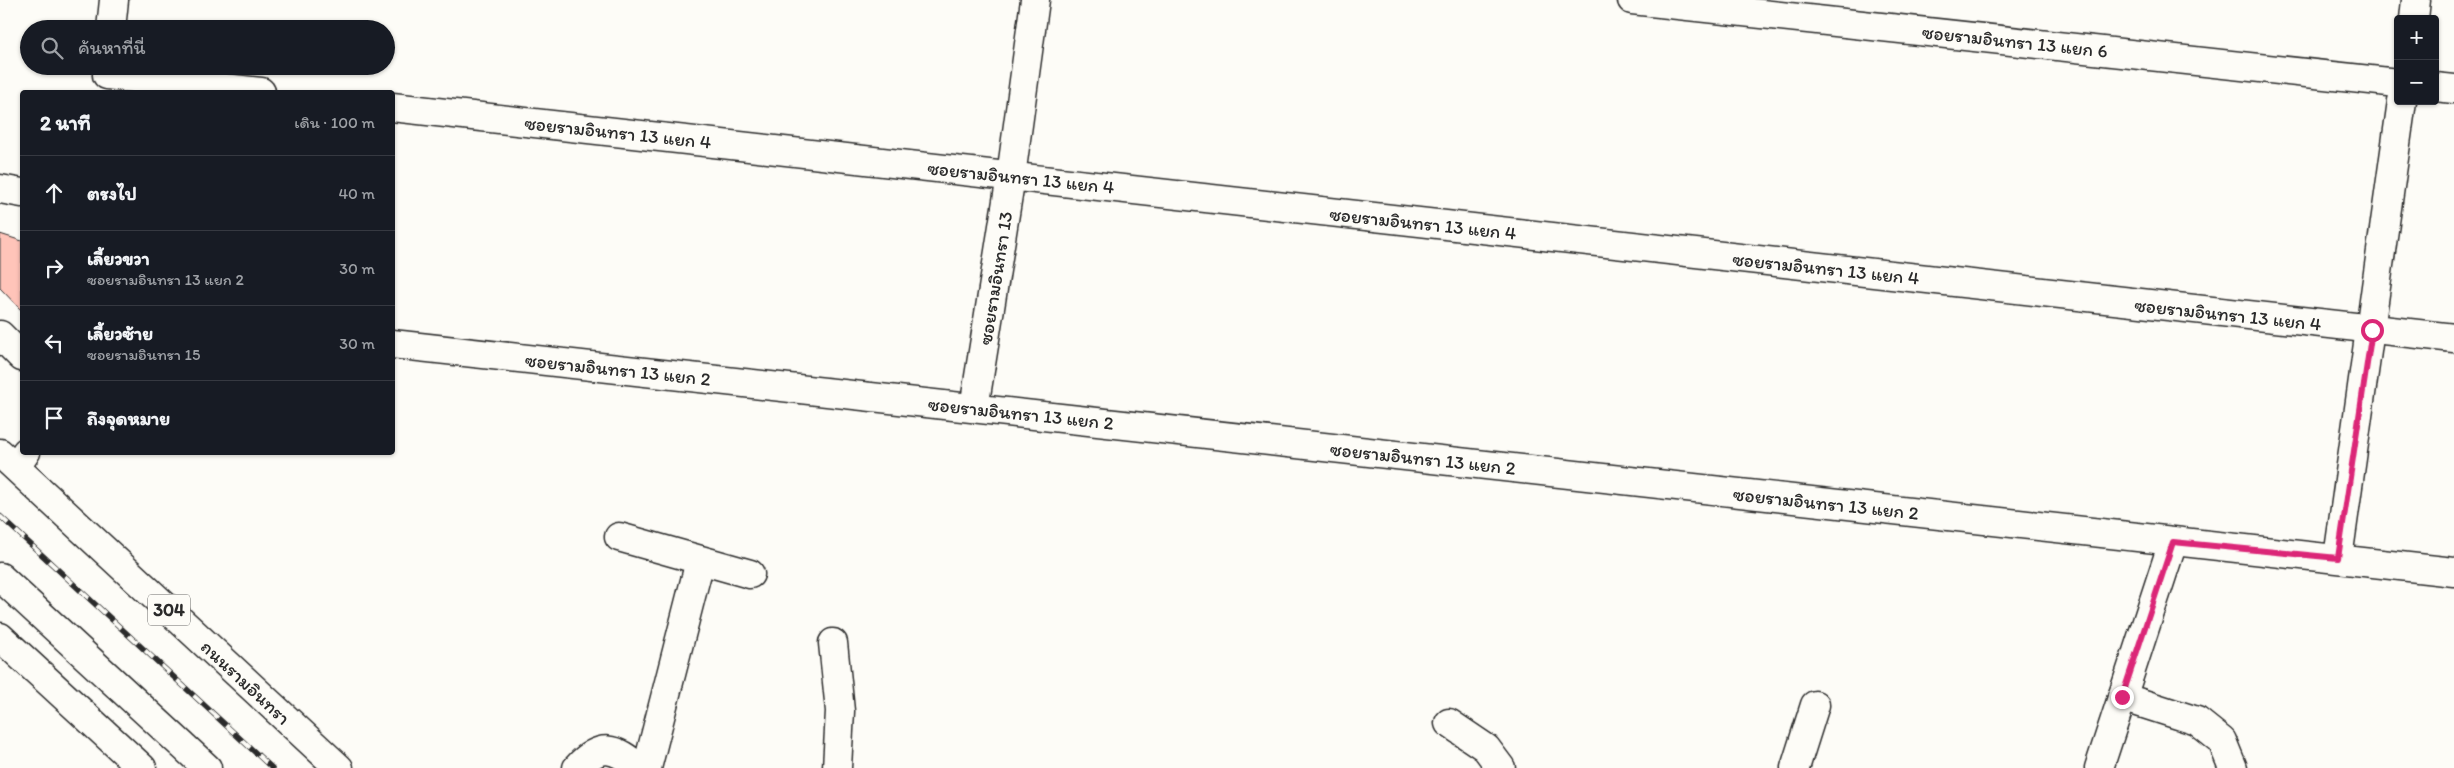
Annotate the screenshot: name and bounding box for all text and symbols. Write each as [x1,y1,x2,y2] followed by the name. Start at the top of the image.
[2394,15,2439,105] map controls
[2394,15,2439,60] button: +
[20,20,395,75] search box
[1921,20,2109,63] street label: ซอยรามอินทรา 13 แยก 6
[38,34,66,62] icon: search
[78,36,146,59] text: ค้นหาที่นี่
[2394,60,2439,105] button: −
[40,110,91,135] text: 2 นาที
[523,111,713,154] street label: ซอยรามอินทรา 13 แยก 4
[294,113,375,132] text: เดิน · 100 m
[926,156,1116,199] street label: ซอยรามอินทรา 13 แยก 4
[40,179,68,207] icon: ahead
[87,182,137,205] text: ตรงไป
[338,184,375,203] text: 40 m
[1328,202,1518,245] street label: ซอยรามอินทรา 13 แยก 4
[974,210,1017,347] street label: ซอยรามอินทรา 13
[87,247,150,270] text: เลี้ยวขวา
[1731,247,1921,290] street label: ซอยรามอินทรา 13 แยก 4
[40,254,68,282] icon: right
[339,259,375,278] text: 30 m
[87,270,244,289] text: ซอยรามอินทรา 13 แยก 2
[2133,293,2323,336] street label: ซอยรามอินทรา 13 แยก 4
[2361,319,2384,342] route start
[87,322,153,345] text: เลี้ยวซ้าย
[40,329,68,357] icon: left
[339,334,375,353] text: 30 m
[87,345,200,364] text: ซอยรามอินทรา 15
[524,348,712,391] street label: ซอยรามอินทรา 13 แยก 2
[927,392,1115,435] street label: ซอยรามอินทรา 13 แยก 2
[40,404,68,432] icon: arrive
[87,407,170,430] text: ถึงจุดหมาย
[1329,437,1517,480] street label: ซอยรามอินทรา 13 แยก 2
[1732,482,1920,525] street label: ซอยรามอินทรา 13 แยก 2
[148,594,190,626] road number: 304
[196,635,295,730] street label: ถนนรามอินทรา
[2111,686,2134,709] route end

